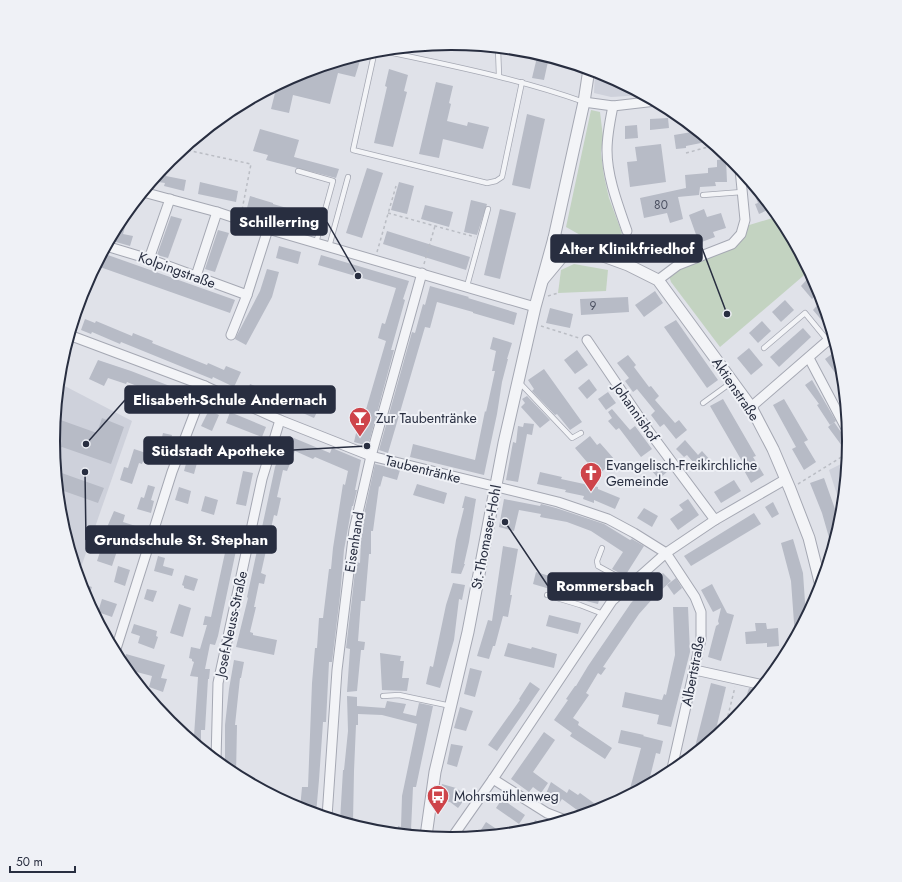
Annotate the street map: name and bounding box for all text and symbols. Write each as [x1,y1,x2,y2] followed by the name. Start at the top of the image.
[654,196,668,214] house number: 80
[231,208,327,235] callout: Schillerring
[239,211,319,233] text: Schillerring
[551,235,702,262] callout: Alter Klinikfriedhof
[558,238,695,260] text: Alter Klinikfriedhof
[136,247,218,293] street label: Kolpingstraße
[590,297,597,315] house number: 9
[707,353,765,425] street label: Aktienstraße
[607,377,664,446] street label: Johannishof
[125,386,335,413] callout: Elisabeth-Schule Andernach
[133,389,327,411] text: Elisabeth-Schule Andernach
[347,405,373,438] bar icon: Zur Taubentränke
[376,408,477,428] place label: Zur Taubentränke
[144,437,293,464] callout: Südstadt Apotheke
[151,440,285,462] text: Südstadt Apotheke
[383,450,463,488] street label: Taubentränke
[606,455,757,491] place label: Evangelisch-Freikirchliche Gemeinde
[578,460,604,493] church icon: Evangelisch-Freikirchliche Gemeinde
[466,483,506,591] street label: St.-Thomaser-Hohl
[339,510,369,574] street label: Eisenhand
[86,526,276,553] callout: Grundschule St. Stephan
[94,529,268,551] text: Grundschule St. Stephan
[210,569,252,681] street label: Josef-Neuss-Straße
[548,573,662,600] callout: Rommersbach
[556,575,654,597] text: Rommersbach
[676,634,710,708] street label: Albertstraße
[425,783,451,816] bus stop icon: Mohrsmühlenweg
[454,786,559,806] place label: Mohrsmühlenweg
[10,848,75,874] scale bar
[16,853,43,871] text: 50 m

